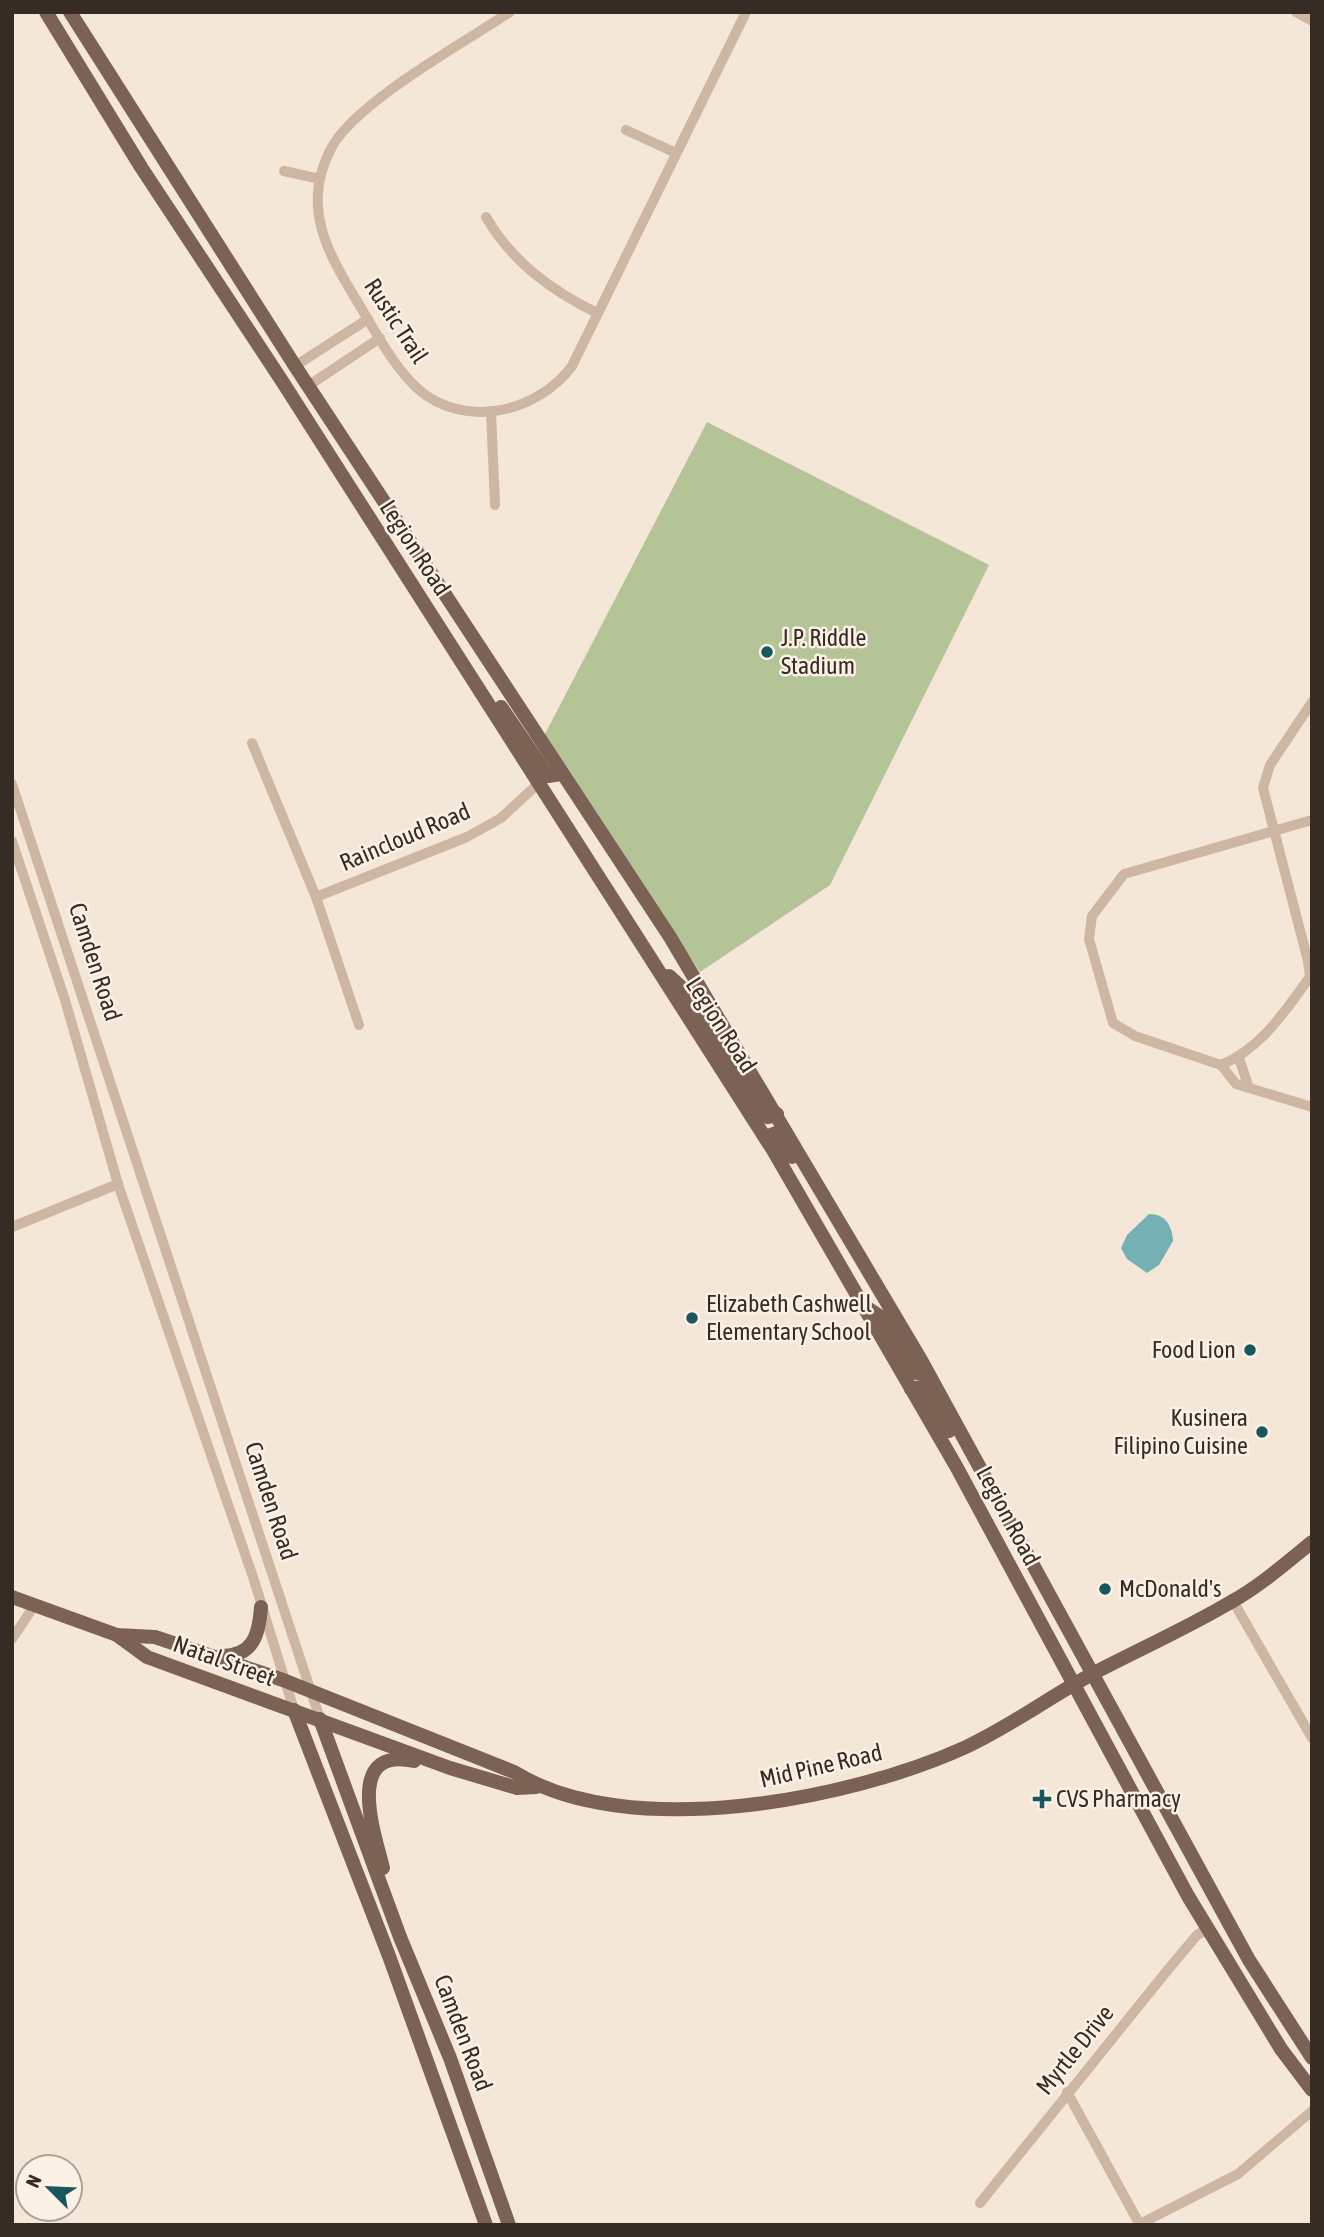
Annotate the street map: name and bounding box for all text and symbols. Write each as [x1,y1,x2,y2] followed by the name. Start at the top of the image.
[359,273,434,369] street label: Rustic Trail
[375,495,456,600] street label: Legion Road
[781,624,866,679] place label: J.P. Riddle Stadium
[759,644,775,660] marker: J.P. Riddle Stadium
[336,797,474,876] street label: Raincloud Road
[64,900,127,1024] street label: Camden Road
[681,972,762,1077] street label: Legion Road
[706,1290,872,1345] place label: Elizabeth Cashwell Elementary School
[684,1310,700,1326] marker: Elizabeth Cashwell Elementary School
[1152,1336,1236,1363] place label: Food Lion
[1242,1342,1258,1358] marker: Food Lion
[1113,1404,1248,1459] place label: Kusinera Filipino Cuisine
[1254,1424,1270,1440] marker: Kusinera Filipino Cuisine
[240,1439,303,1563] street label: Camden Road
[971,1462,1046,1570] street label: Legion Road
[1119,1575,1221,1602] place label: McDonald's
[1097,1581,1113,1597] marker: McDonald's
[170,1630,279,1691] street label: Natal Street
[757,1738,885,1793] street label: Mid Pine Road
[1056,1785,1181,1812] place label: CVS Pharmacy
[1034,1791,1050,1807] marker: CVS Pharmacy
[429,1971,498,2095] street label: Camden Road
[1031,2000,1119,2100] street label: Myrtle Drive
[14,2153,84,2223] north arrow
[21,2171,46,2191] text: N

